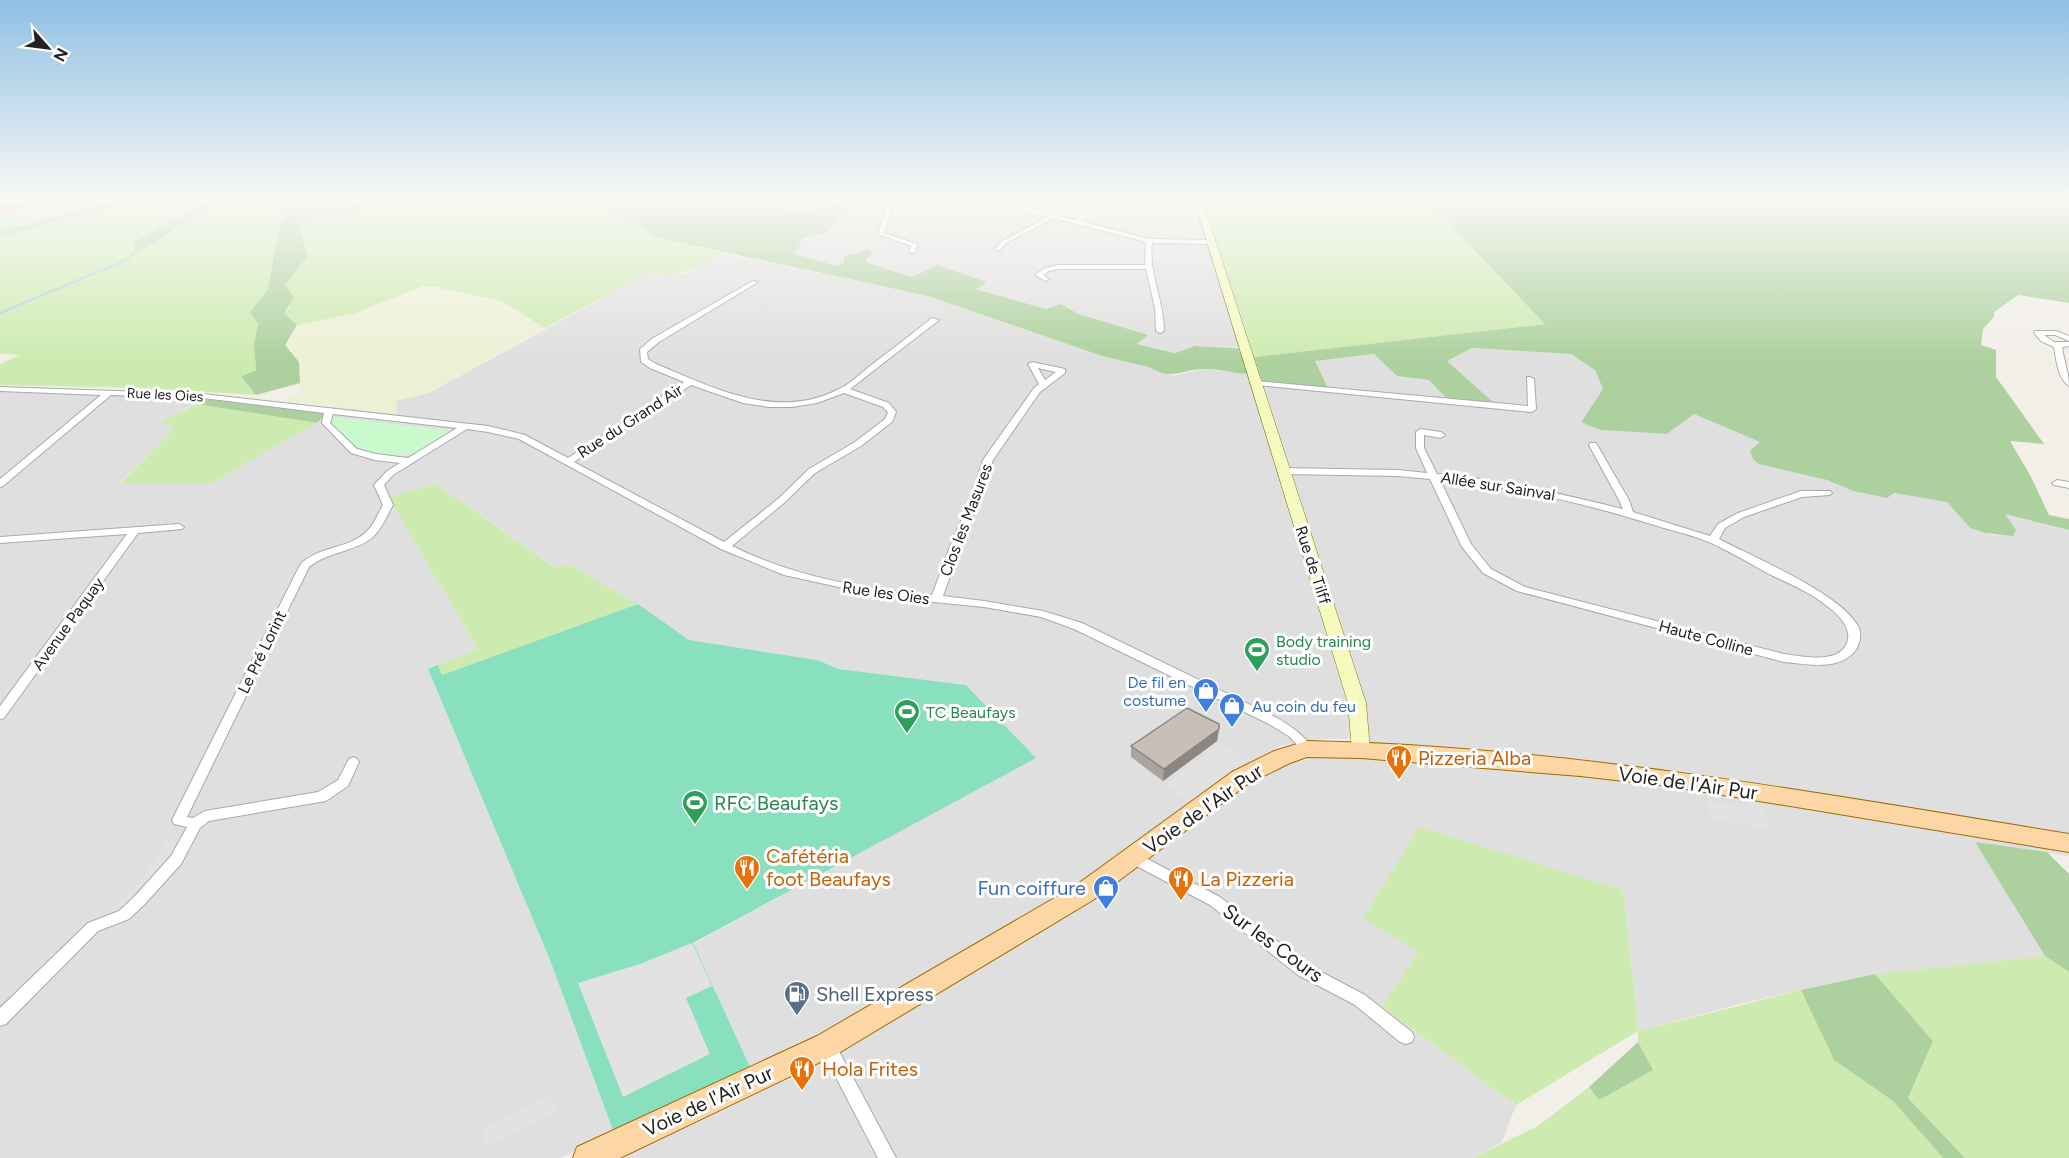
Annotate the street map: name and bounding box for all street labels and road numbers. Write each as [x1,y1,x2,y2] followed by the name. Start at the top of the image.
[574,380,687,462] street label: Rue du Grand Air
[126,385,204,405] street label: Rue les Oies
[936,461,996,579] street label: Clos les Masures
[1440,468,1556,504] street label: Allée sur Sainval
[1291,523,1335,607] street label: Rue de Tilff
[28,573,108,674] street label: Avenue Paquay
[841,577,931,609] street label: Rue les Oies
[234,607,290,697] street label: Le Pré Lorint
[1657,616,1756,660] street label: Haute Colline
[1139,759,1268,859] street label: Voie de l'Air Pur
[1617,761,1759,805] street label: Voie de l'Air Pur
[1218,899,1328,987] street label: Sur les Cours
[639,1060,777,1142] street label: Voie de l'Air Pur

